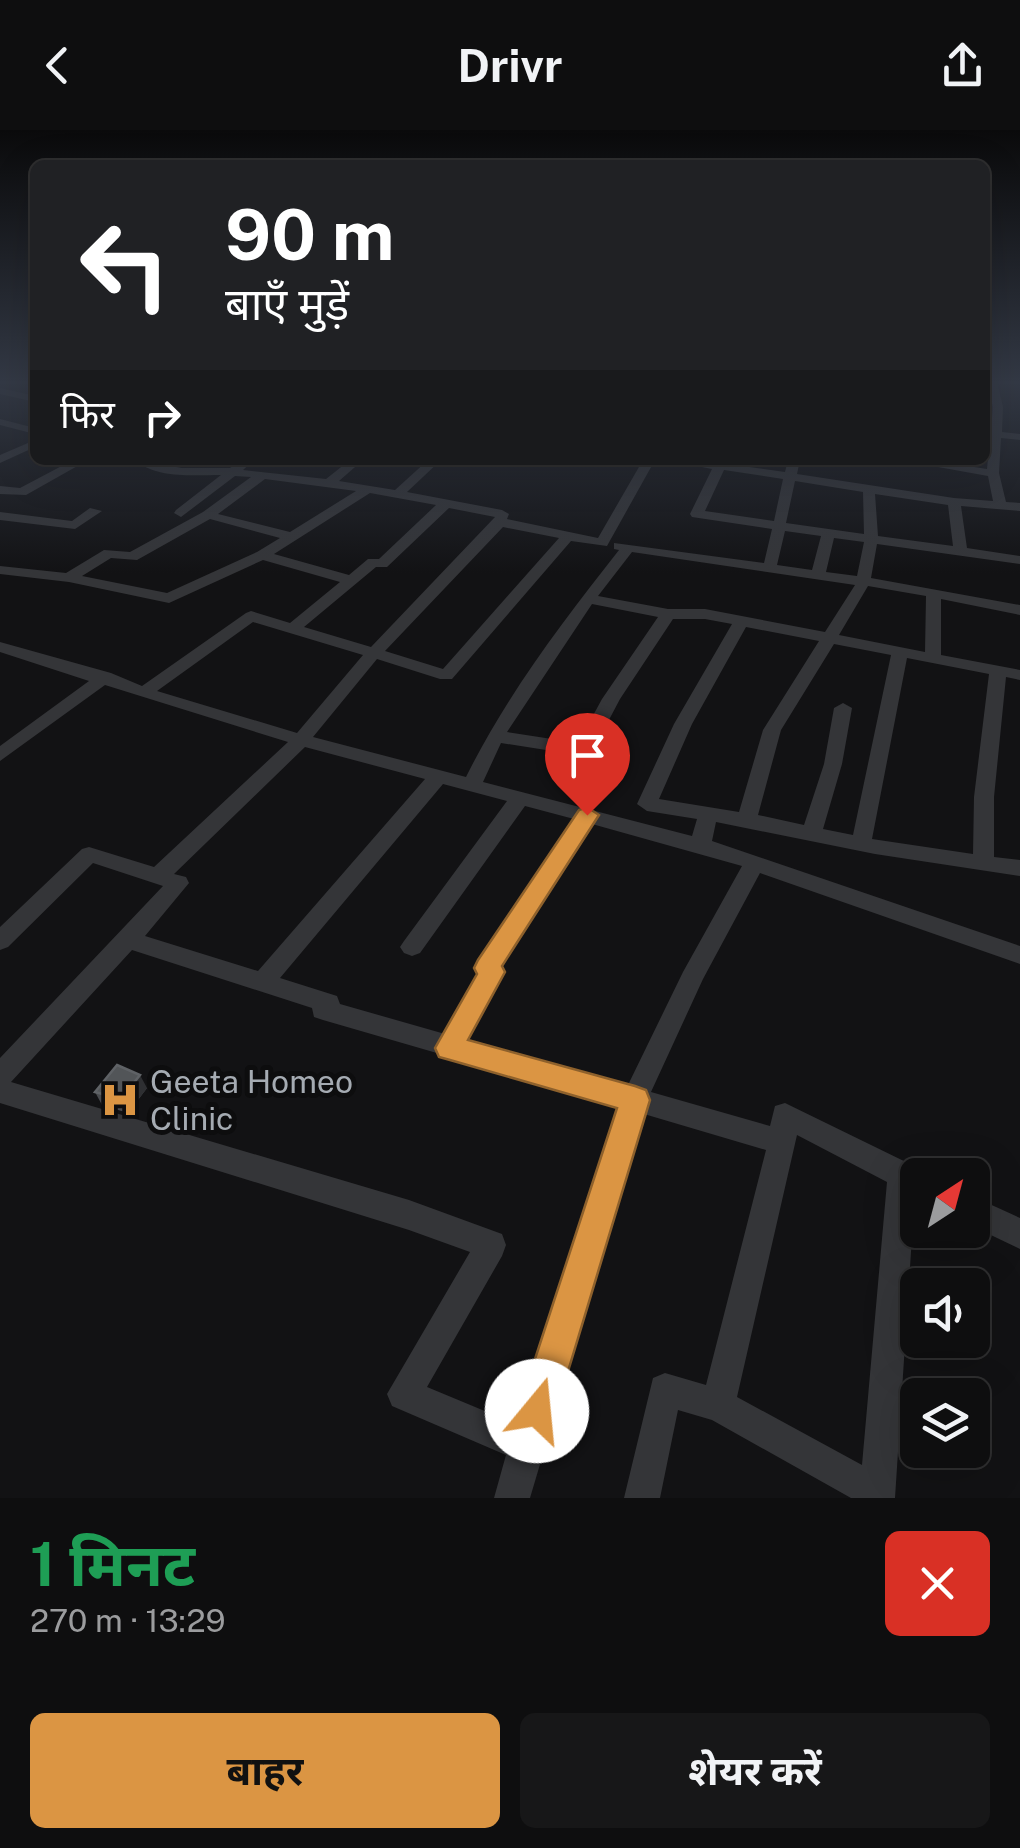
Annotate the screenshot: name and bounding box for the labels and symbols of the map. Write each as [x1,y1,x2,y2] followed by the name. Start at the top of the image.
[545,713,630,816] pin
[150,1063,353,1137] place label: Geeta Homeo Clinic
[99,1079,141,1121] hospital icon: Geeta Homeo Clinic
[900,1158,990,1248] north arrow
[485,1359,589,1463] position arrow

